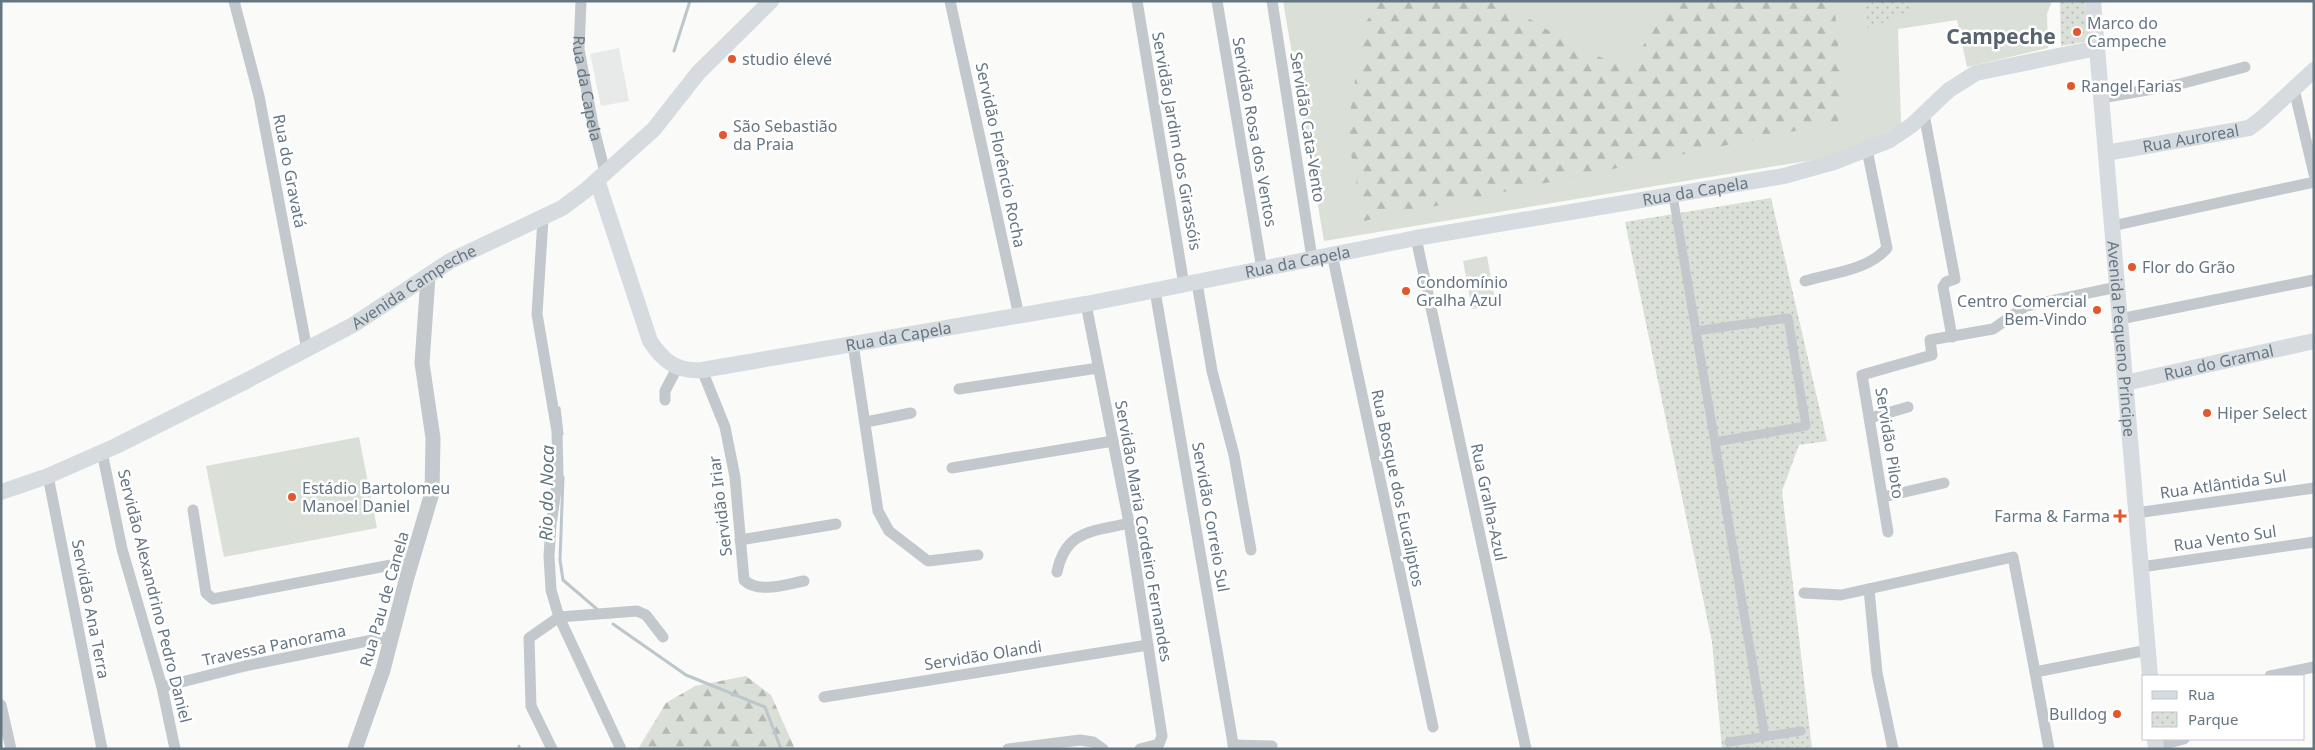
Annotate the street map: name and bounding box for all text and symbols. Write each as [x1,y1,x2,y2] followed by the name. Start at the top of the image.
[2087,12,2167,52] place label: Marco do Campeche
[1946,22,2056,50] district label: Campeche
[2071,26,2083,38] marker: Marco do Campeche
[1147,30,1207,252] street label: Servidão Jardim dos Girassóis
[568,35,608,143] street label: Rua da Capela
[1227,35,1283,229] street label: Servidão Rosa dos Ventos
[742,48,832,70] place label: studio élevé
[1285,50,1331,204] street label: Servidão Cata-Vento
[726,53,738,65] marker: studio élevé
[971,61,1031,249] street label: Servidão Florêncio Rocha
[2081,75,2182,97] place label: Rangel Farias
[2065,80,2077,92] marker: Rangel Farias
[268,112,312,230] street label: Rua do Gravatá
[733,115,837,155] place label: São Sebastião da Praia
[2141,119,2241,157] street label: Rua Auroreal
[717,129,729,141] marker: São Sebastião da Praia
[1641,171,1750,211] street label: Rua da Capela
[347,239,480,334] street label: Avenida Campeche
[1243,240,1352,283] street label: Rua da Capela
[2102,240,2141,438] street label: Avenida Pequeno Príncipe
[2142,256,2235,278] place label: Flor do Grão
[2126,261,2138,273] marker: Flor do Grão
[1416,271,1508,311] place label: Condomínio Gralha Azul
[1400,285,1412,297] marker: Condomínio Gralha Azul
[1957,290,2087,330] place label: Centro Comercial Bem-Vindo
[2091,304,2103,316] marker: Centro Comercial Bem-Vindo
[844,316,953,356] street label: Rua da Capela
[2162,339,2276,385] street label: Rua do Gramal
[1870,386,1910,500] street label: Servidão Piloto
[1366,387,1430,589] street label: Rua Bosque dos Eucaliptos
[1110,399,1178,663] street label: Servidão Maria Cordeiro Fernandes
[2217,402,2307,424] place label: Hiper Select
[2201,407,2213,419] marker: Hiper Select
[1187,440,1235,594] street label: Servidão Correio Sul
[1466,441,1512,563] street label: Rua Gralha-Azul
[533,445,559,541] water label: Rio do Noca
[703,454,737,558] street label: Servidão Iriar
[2158,464,2288,504] street label: Rua Atlântida Sul
[113,467,197,725] street label: Servidão Alexandrino Pedro Daniel
[302,477,450,517] place label: Estádio Bartolomeu Manoel Daniel
[286,491,298,503] marker: Estádio Bartolomeu Manoel Daniel
[1994,505,2110,527] place label: Farma & Farma
[2114,510,2126,522] marker: Farma & Farma
[2172,520,2278,556] street label: Rua Vento Sul
[354,529,414,669] street label: Rua Pau de Canela
[67,538,115,680] street label: Servidão Ana Terra
[200,619,348,671] street label: Travessa Panorama
[923,635,1043,675] street label: Servidão Olandi
[2142,675,2305,740] legend
[2188,684,2215,704] text: Rua
[2049,703,2107,725] place label: Bulldog
[2111,708,2123,720] marker: Bulldog
[2188,709,2238,729] text: Parque

